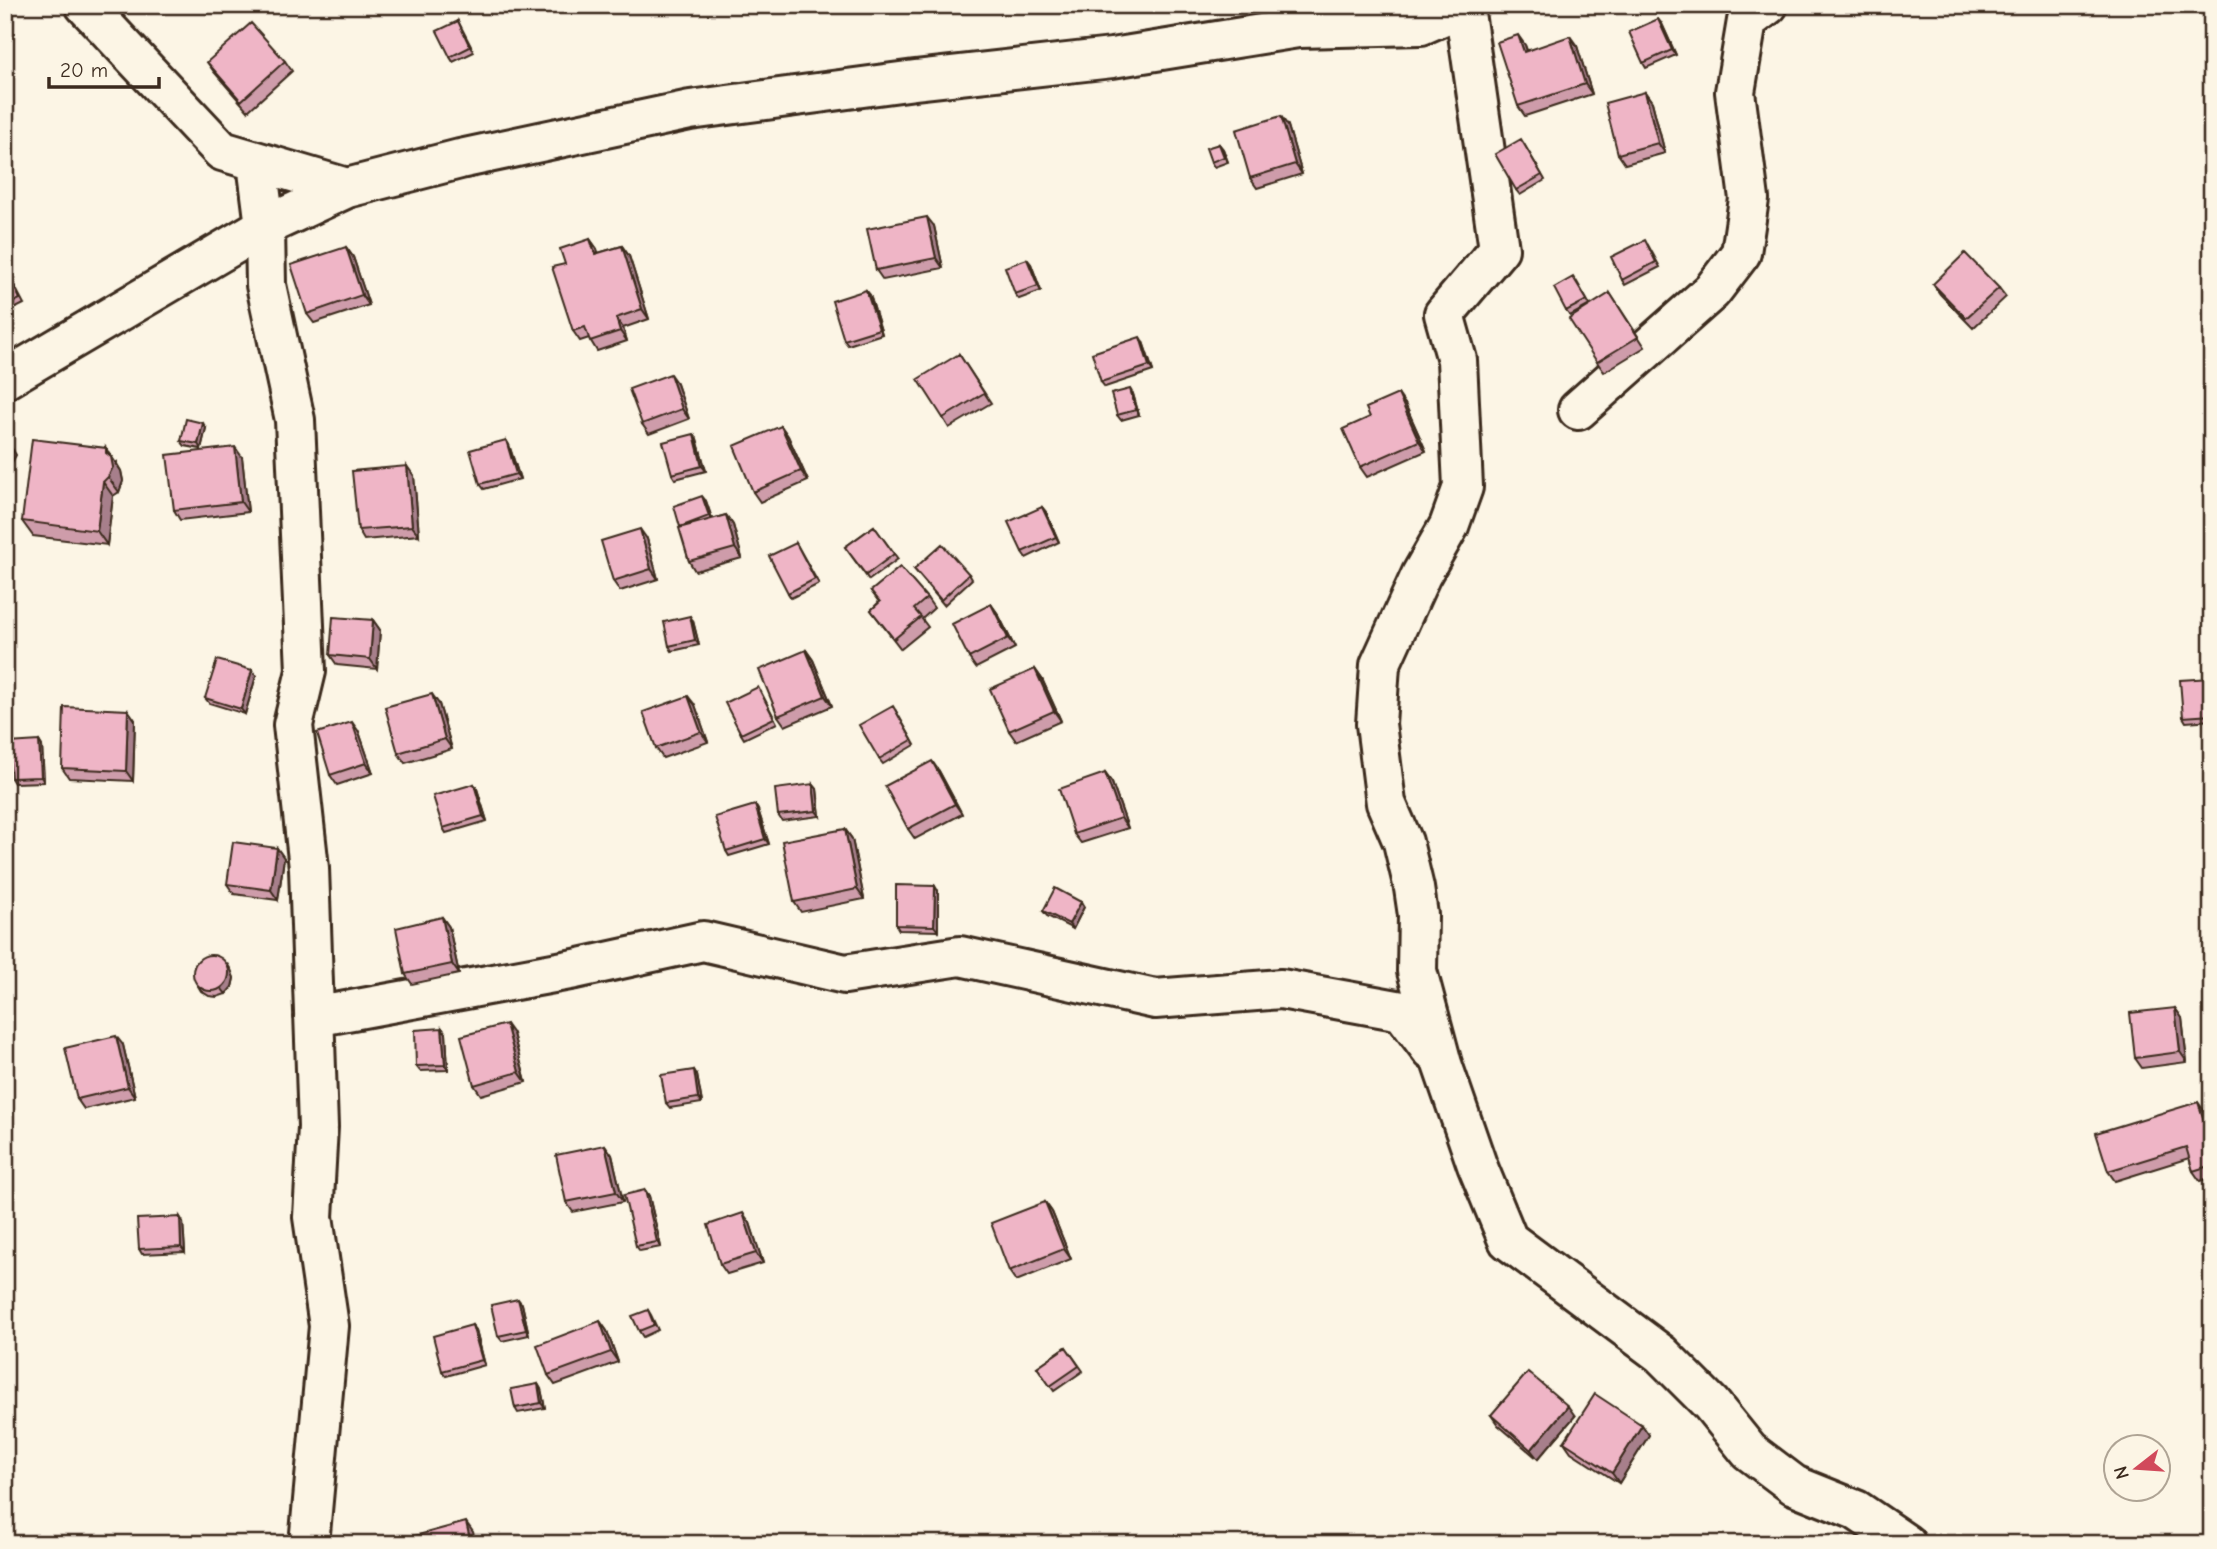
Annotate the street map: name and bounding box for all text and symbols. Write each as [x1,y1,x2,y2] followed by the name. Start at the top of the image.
[49,46,159,90] scale bar
[60,58,108,82] text: 20 m
[2102,1434,2172,1504] north arrow
[2109,1464,2134,1482] text: N

